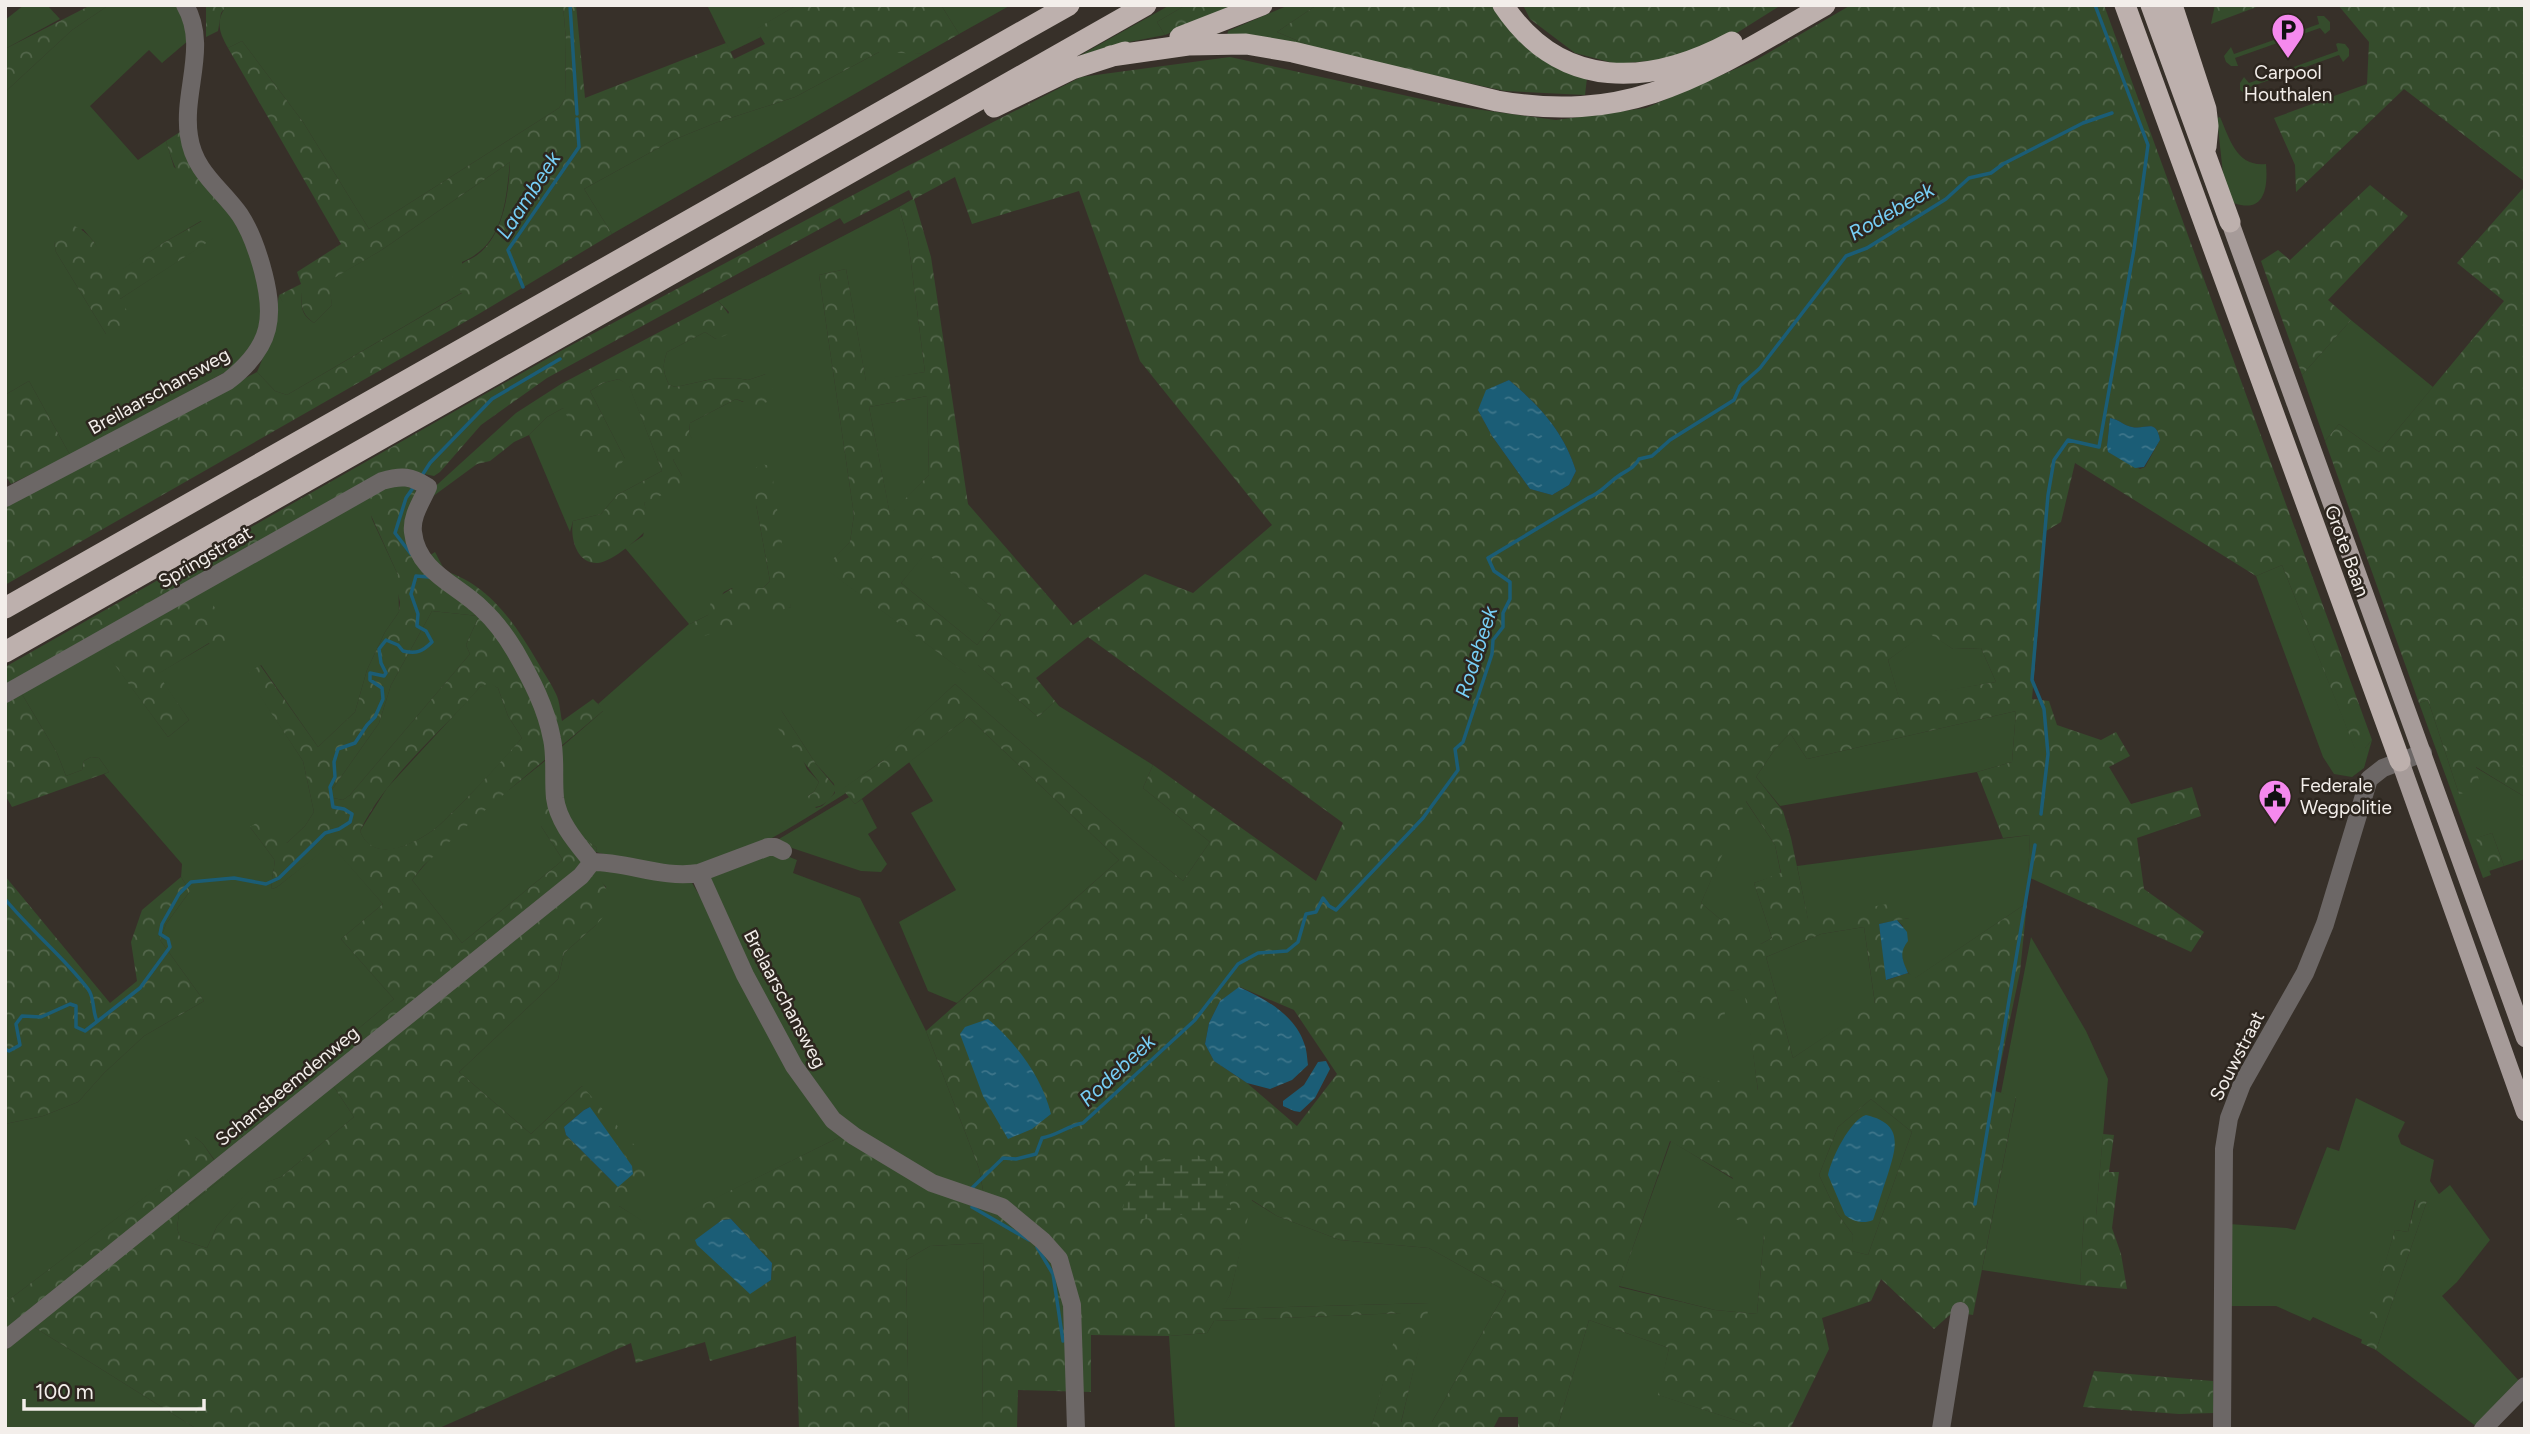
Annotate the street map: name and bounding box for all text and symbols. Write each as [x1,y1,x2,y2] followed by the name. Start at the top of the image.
[2269,11,2307,60] parking icon: Carpool Houthalen
[2244,61,2332,106] place label: Carpool Houthalen
[491,146,566,243] water label: Laambeek
[1844,176,1939,245] water label: Rodebeek
[84,343,234,439] street label: Breilaarschansweg
[2320,502,2374,600] street label: Grote Baan
[154,521,256,593] street label: Springstraat
[1449,602,1503,701] water label: Rodebeek
[2300,774,2392,819] place label: Federale Wegpolitie
[2256,777,2294,826] public building icon: Federale Wegpolitie
[739,926,831,1072] street label: Brelaarschansweg
[2205,1007,2269,1105] street label: Souwstraat
[211,1021,363,1151] street label: Schansbeemdenweg
[1074,1028,1161,1111] water label: Rodebeek
[24,1368,205,1412] scale bar
[35,1379,94,1404] text: 100 m

